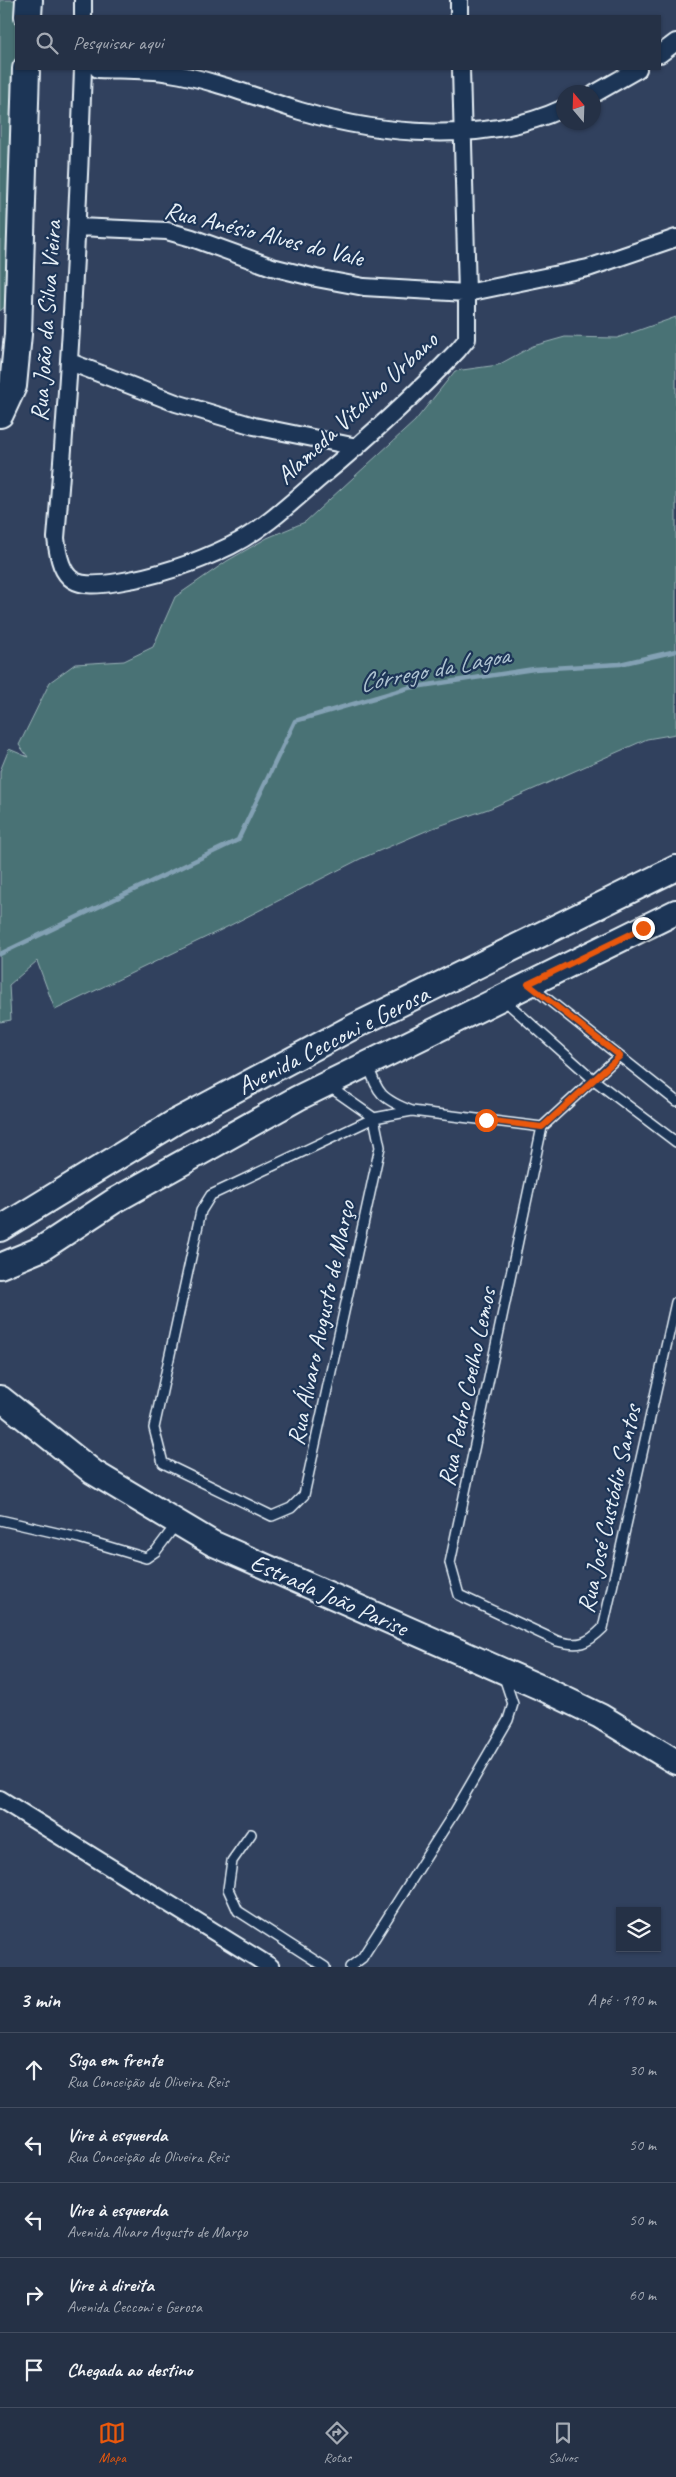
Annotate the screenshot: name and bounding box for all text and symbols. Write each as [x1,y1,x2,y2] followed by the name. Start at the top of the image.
[15,15,661,70] search box
[33,29,61,57] icon: search
[73,31,163,55] text: Pesquisar aqui
[556,85,601,130] north arrow
[161,194,368,275] street label: Rua Anésio Alves do Vale
[23,218,69,422] street label: Rua João da Silva Vieira
[269,324,445,491] street label: Alameda Vitalino Urbano
[356,638,515,700] water label: Córrego da Lagoa
[632,917,655,940] route end
[232,977,436,1102] street label: Avenida Cecconi e Gerosa
[475,1109,498,1132] route start
[279,1197,363,1448] street label: Rua Álvaro Augusto de Março
[430,1282,504,1489] street label: Rua Pedro Coelho Lemos
[570,1400,649,1616] street label: Rua José Custódio Santos
[245,1546,414,1645] street label: Estrada João Parise
[616,1907,661,1952] map controls
[616,1907,661,1952] button: layers
[20,1987,60,2013] text: 3 min
[588,1990,656,2010] text: A pé · 190 m
[67,2048,163,2072] text: Siga em frente
[20,2056,48,2084] icon: ahead
[629,2060,656,2080] text: 30 m
[67,2072,229,2092] text: Rua Conceição de Oliveira Reis
[67,2123,167,2147] text: Vire à esquerda
[20,2131,48,2159] icon: left
[629,2135,656,2155] text: 50 m
[67,2147,229,2167] text: Rua Conceição de Oliveira Reis
[67,2198,167,2222] text: Vire à esquerda
[20,2206,48,2234] icon: left
[629,2210,656,2230] text: 50 m
[67,2222,247,2242] text: Avenida Alvaro Augusto de Março
[67,2273,154,2297] text: Vire à direita
[20,2281,48,2309] icon: right
[629,2285,656,2305] text: 60 m
[67,2297,202,2317] text: Avenida Cecconi e Gerosa
[20,2356,48,2384] icon: arrive
[67,2358,193,2382] text: Chegada ao destino
[98,2419,126,2466] tab: Mapa
[323,2419,351,2466] tab: Rotas
[548,2419,578,2466] tab: Salvos

